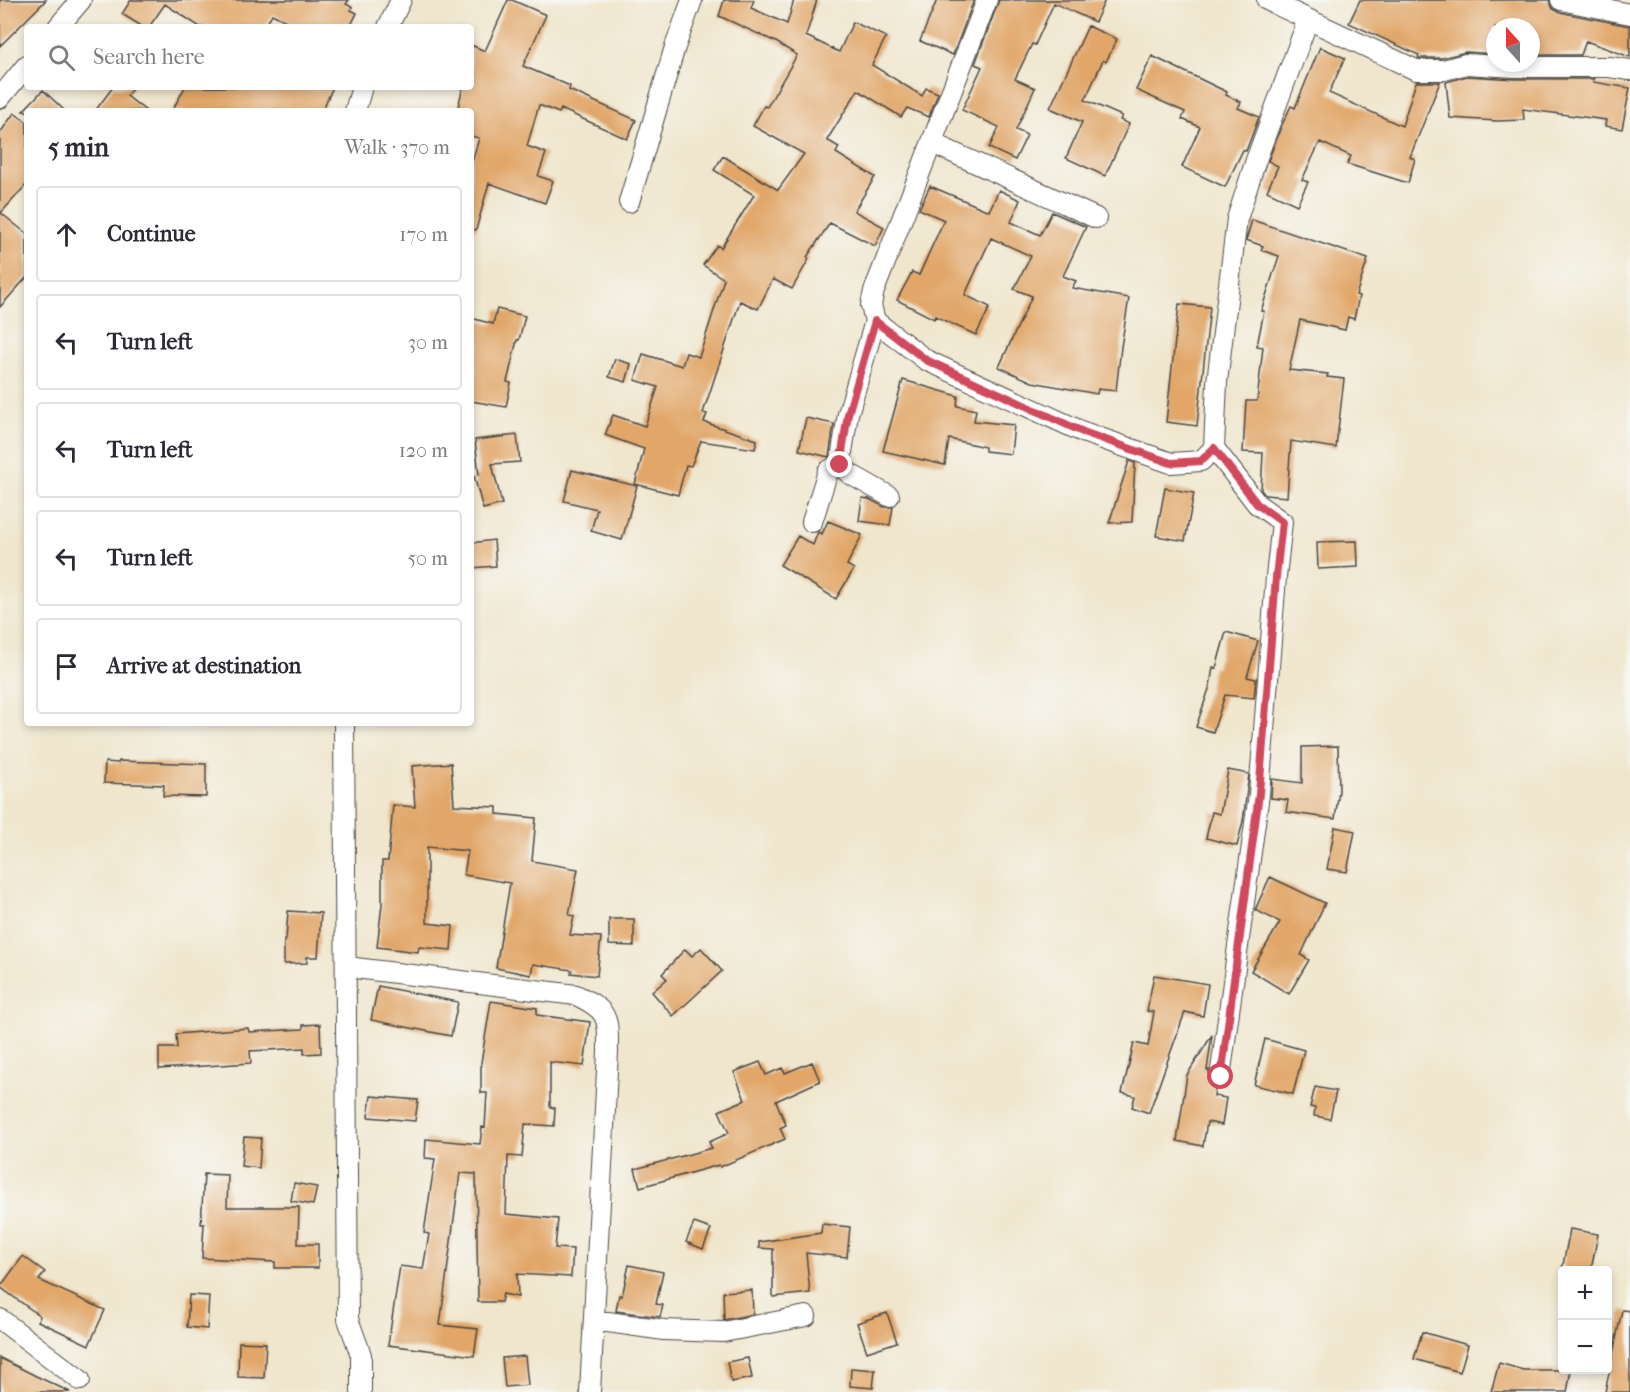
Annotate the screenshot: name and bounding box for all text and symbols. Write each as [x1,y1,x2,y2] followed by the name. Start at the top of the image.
[1486,18,1540,72] north arrow
[24,24,474,90] search box
[45,41,78,74] icon: search
[93,44,205,70] text: Search here
[48,132,109,163] text: 5 min
[344,136,450,159] text: Walk · 370 m
[50,218,83,251] icon: ahead
[107,221,196,247] text: Continue
[399,223,448,246] text: 170 m
[50,326,83,359] icon: left
[107,329,193,355] text: Turn left
[408,331,448,354] text: 30 m
[50,434,83,467] icon: left
[107,437,193,463] text: Turn left
[399,439,448,462] text: 120 m
[826,451,852,477] route end
[50,542,83,575] icon: left
[107,545,193,571] text: Turn left
[407,547,448,570] text: 50 m
[50,650,83,683] icon: arrive
[107,653,301,679] text: Arrive at destination
[1207,1063,1233,1089] route start
[1558,1266,1612,1374] map controls
[1558,1266,1612,1320] button: +
[1558,1320,1612,1374] button: −

